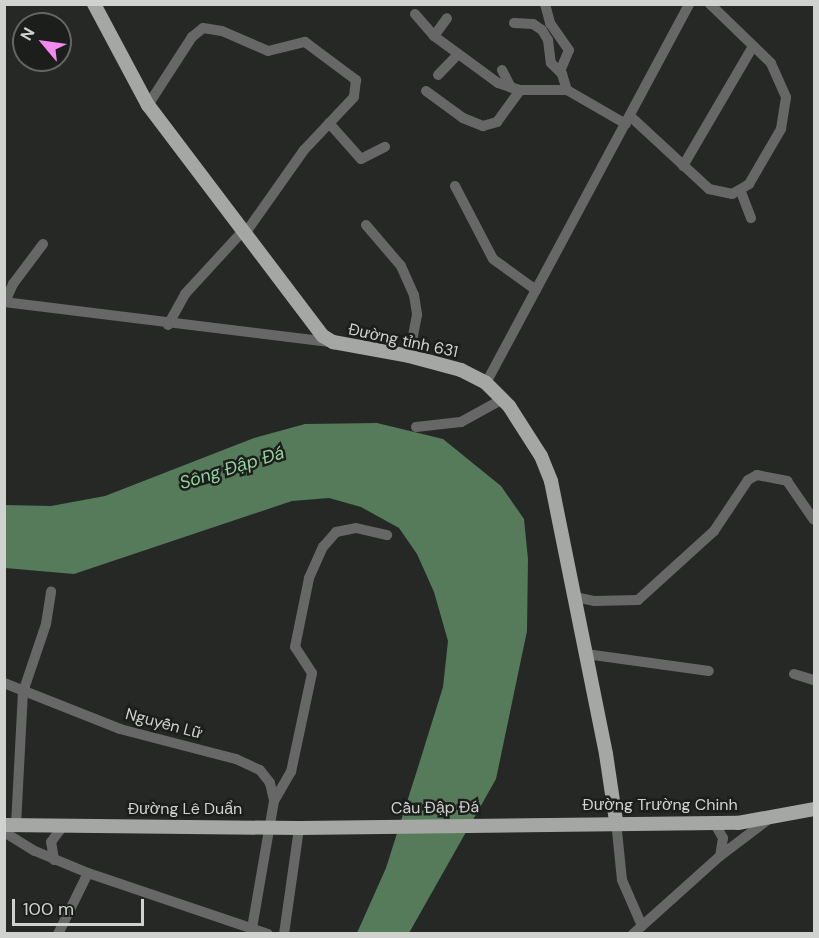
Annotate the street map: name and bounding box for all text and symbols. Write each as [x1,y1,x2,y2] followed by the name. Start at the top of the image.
[12,12,72,72] north arrow
[16,24,40,44] text: N
[346,320,460,362] street label: Đường tỉnh 631
[177,442,287,494] water label: Sông Đập Đá
[123,705,205,743] street label: Nguyễn Lữ
[582,795,738,815] street label: Đường Trường Chinh
[391,798,479,818] street label: Cầu Đập Đá
[128,799,242,819] street label: Đường Lê Duẩn
[15,887,147,925] scale bar
[23,897,74,921] text: 100 m

